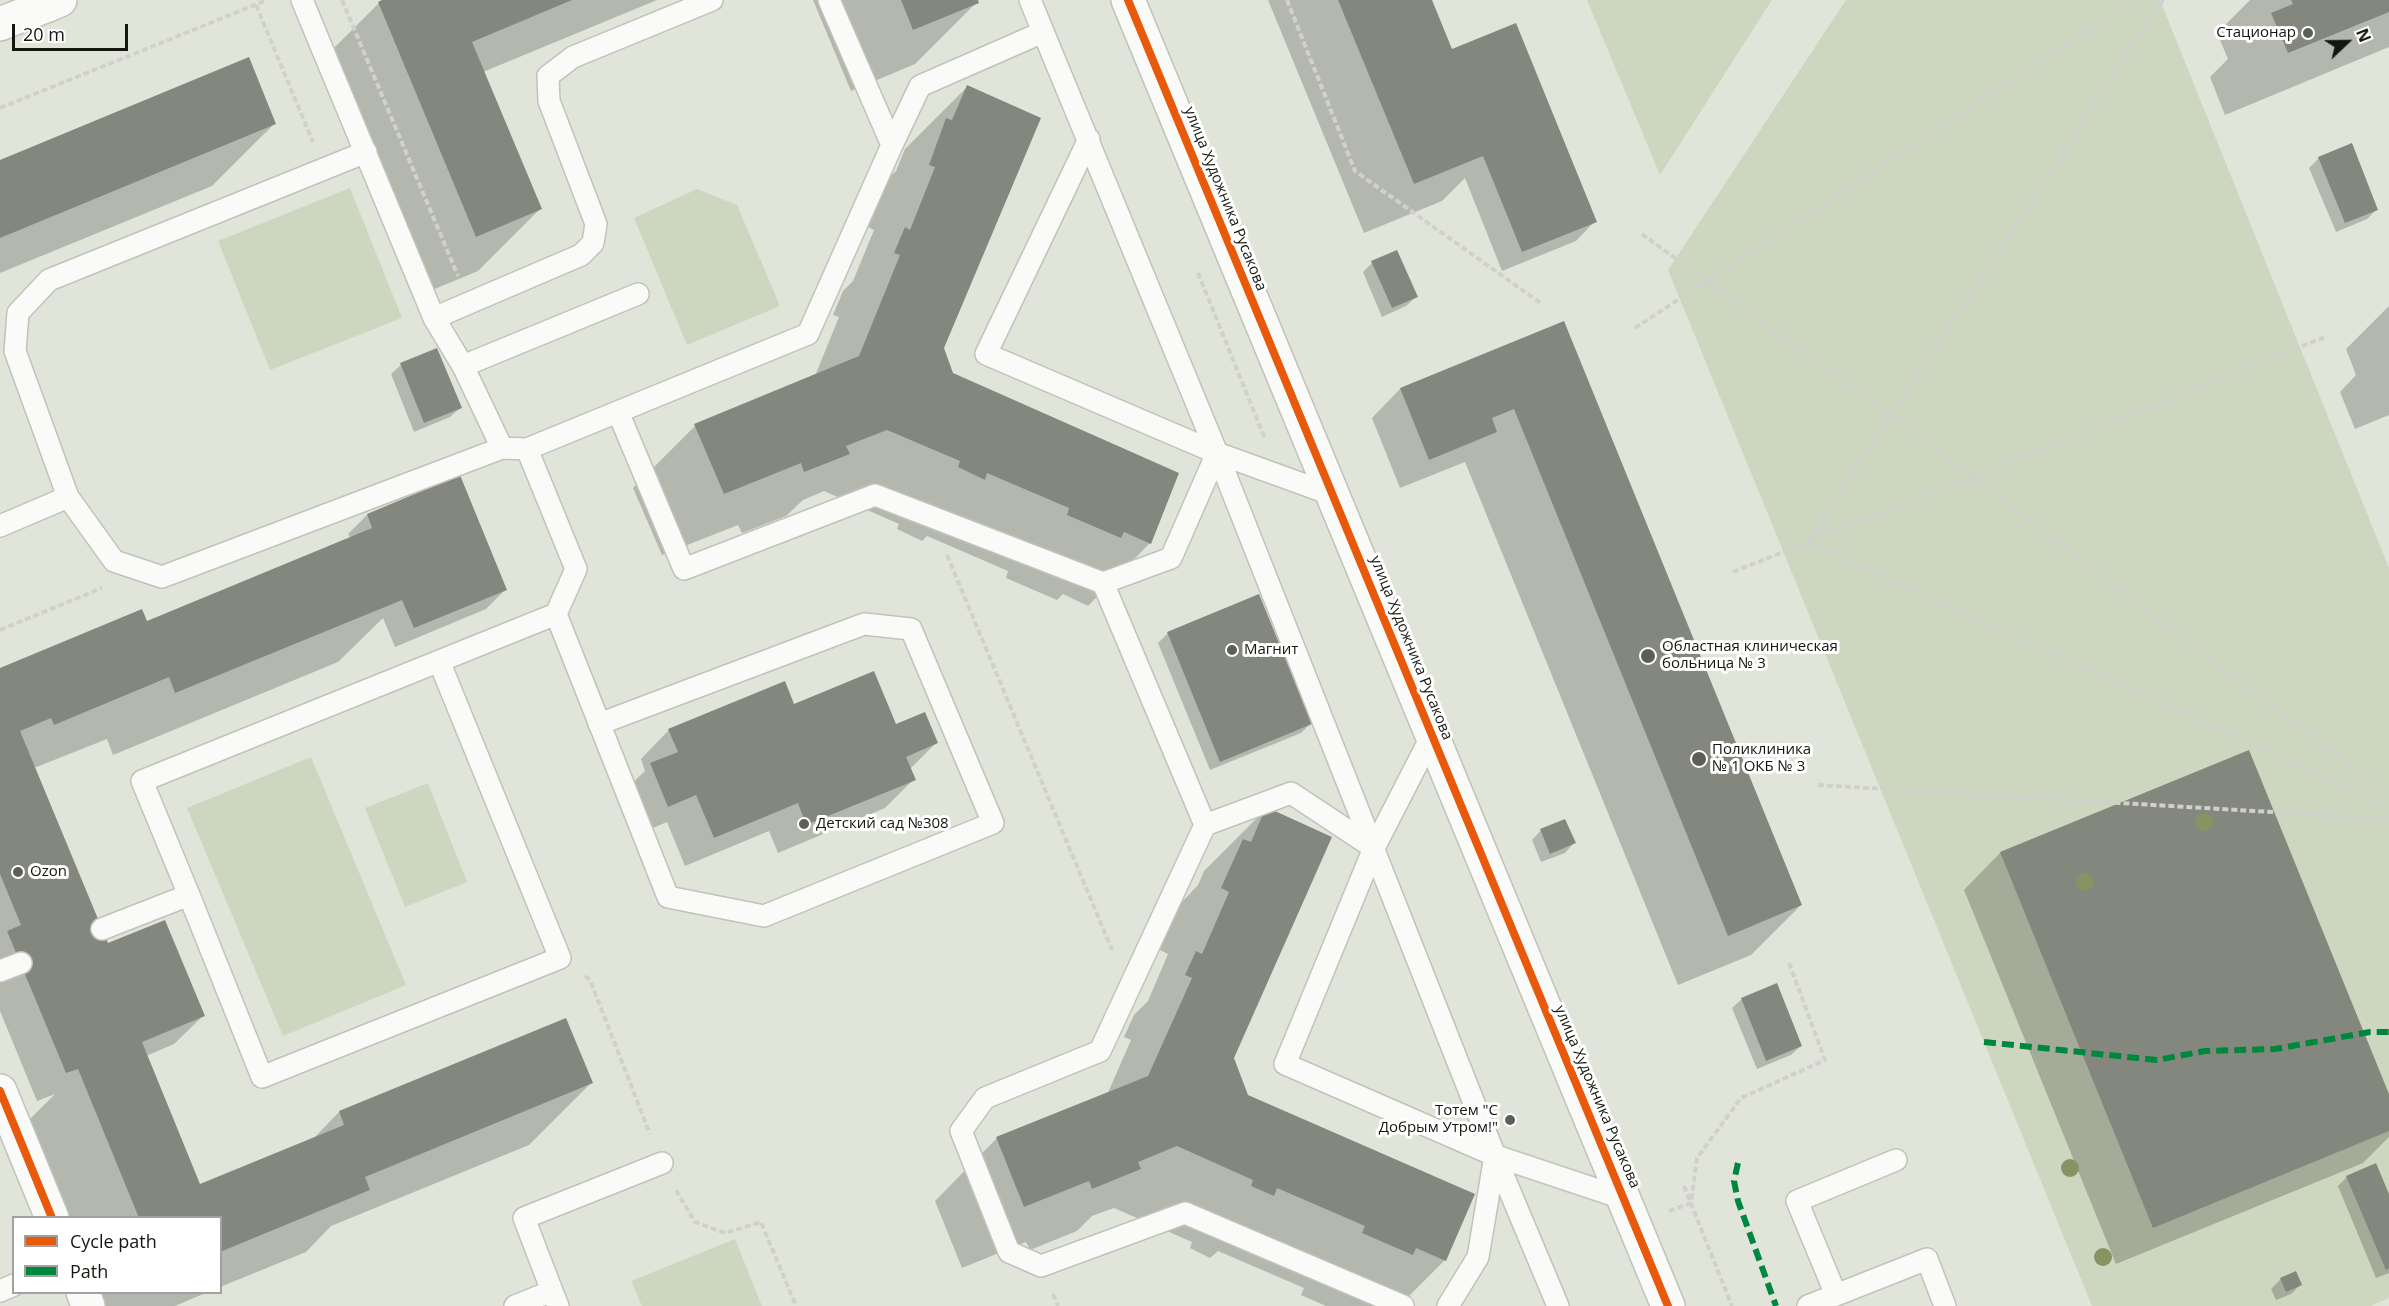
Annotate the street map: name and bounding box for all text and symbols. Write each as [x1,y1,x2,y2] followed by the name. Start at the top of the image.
[15,12,130,50] scale bar
[2317,12,2377,72] north arrow
[23,22,65,46] text: 20 m
[2216,24,2296,42] place label: Стационар
[2351,25,2376,45] text: N
[2301,26,2315,40] marker: Стационар
[1180,104,1270,294] street label: улица Художника Русакова
[1366,553,1456,743] street label: улица Художника Русакова
[1662,638,1838,673] place label: Областная клиническая больница № 3
[1244,641,1298,659] place label: Магнит
[1225,643,1239,657] marker: Магнит
[1639,647,1657,665] marker: Областная клиническая больница № 3
[1712,741,1811,776] place label: Поликлиника № 1 ОКБ № 3
[1690,750,1708,768] marker: Поликлиника № 1 ОКБ № 3
[816,815,949,833] place label: Детский сад №308
[797,817,811,831] marker: Детский сад №308
[30,863,67,881] place label: Ozon
[11,865,25,879] marker: Ozon
[1550,1003,1644,1191] street label: улица Художника Русакова
[1379,1102,1498,1137] place label: Тотем "С Добрым Утром!"
[1503,1113,1517,1127] marker: Тотем "С Добрым Утром!"
[12,1216,222,1294] legend
[70,1229,157,1253] text: Cycle path
[70,1259,108,1283] text: Path

